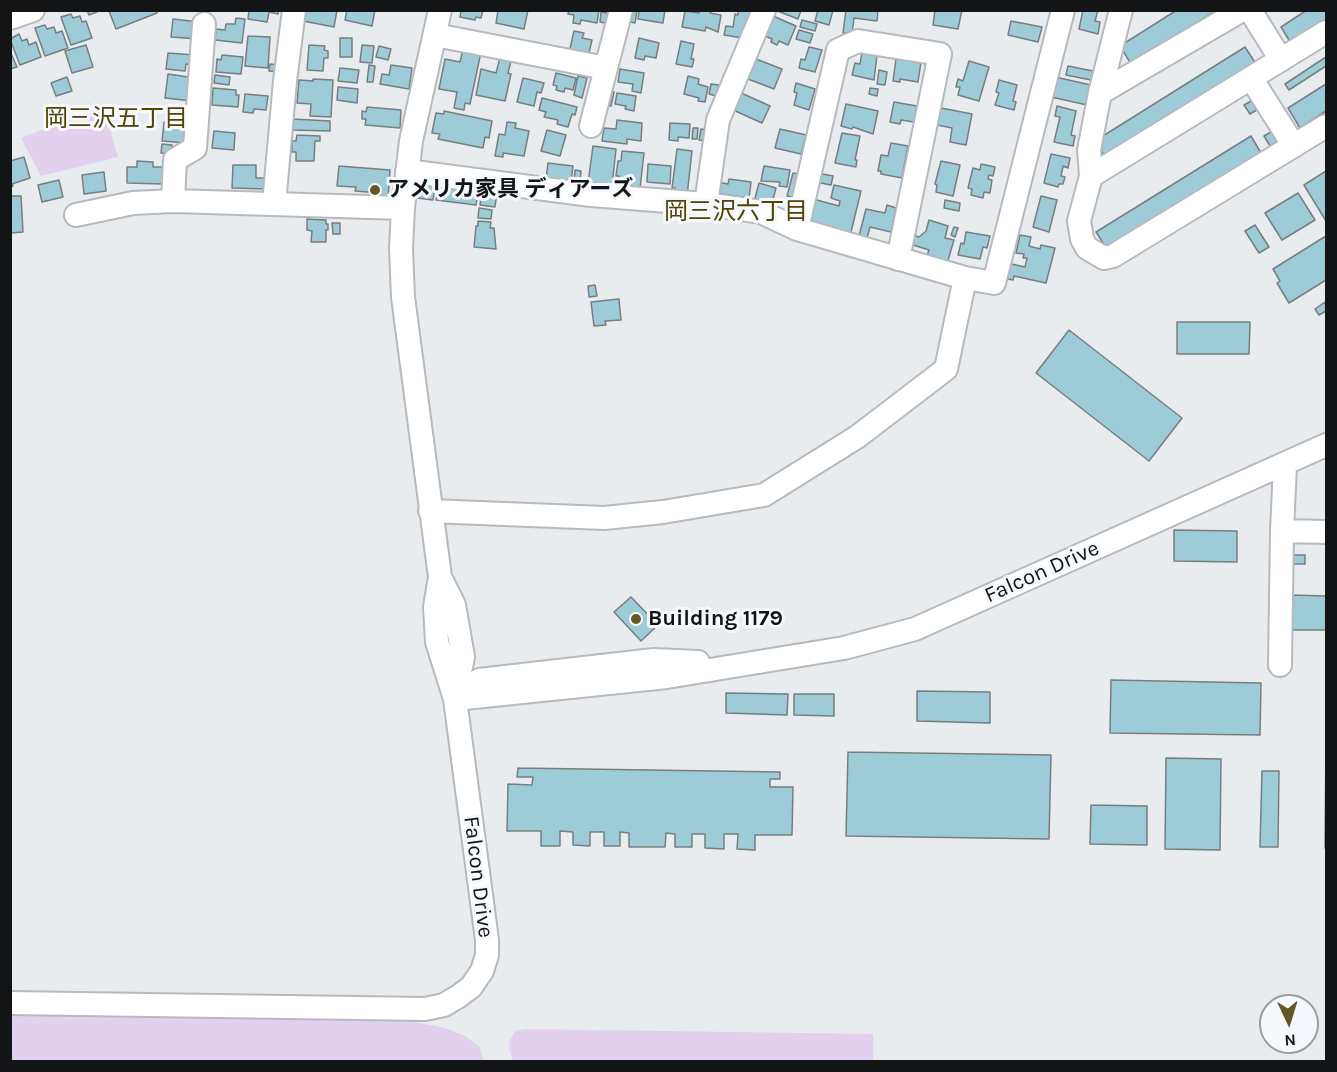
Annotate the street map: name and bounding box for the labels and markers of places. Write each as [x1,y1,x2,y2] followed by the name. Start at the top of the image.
[387,177,633,203] place label: アメリカ家具 ディアーズ
[368,183,382,197] marker: アメリカ家具 ディアーズ
[648,606,783,632] place label: Building 1179
[629,612,643,626] marker: Building 1179

